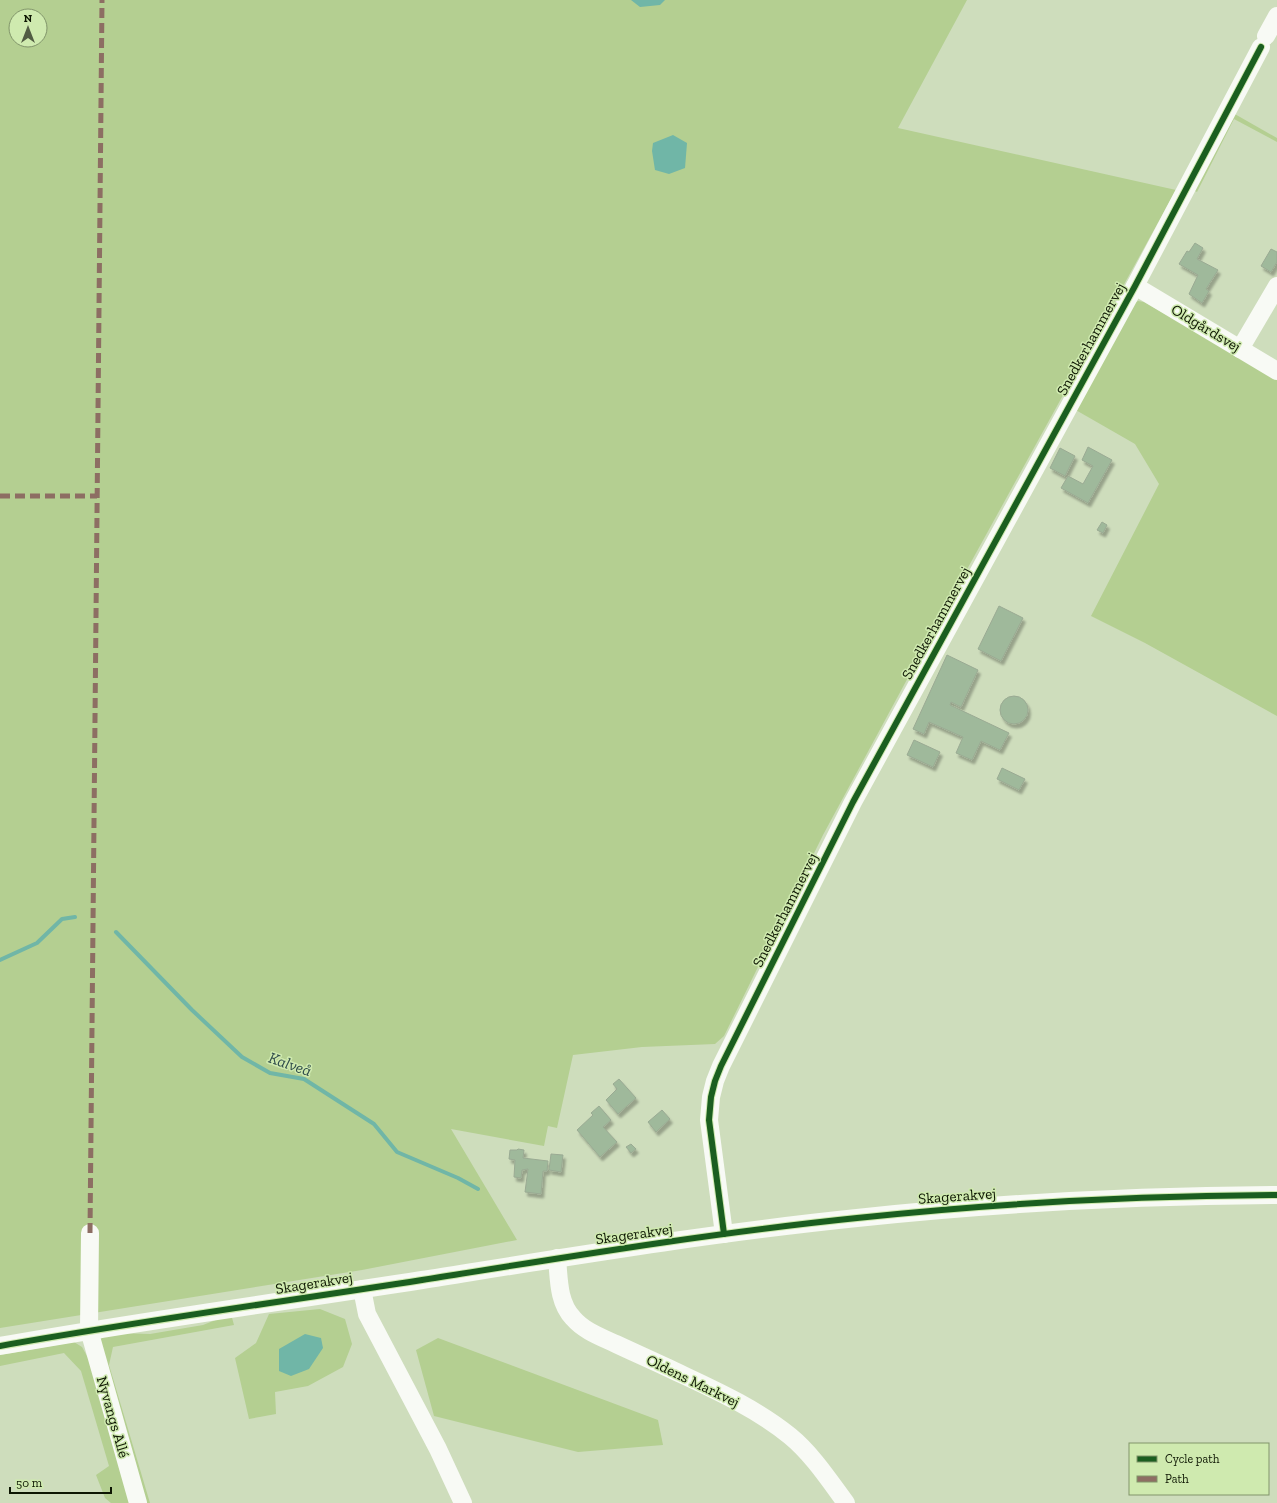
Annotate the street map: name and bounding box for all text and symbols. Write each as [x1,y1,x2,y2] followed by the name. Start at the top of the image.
[8,8,48,48] north arrow
[24,12,33,25] text: N
[1053,280,1129,398] street label: Snedkerhammervej
[1168,300,1244,356] street label: Oldgårdsvej
[898,564,974,682] street label: Snedkerhammervej
[748,850,822,970] street label: Snedkerhammervej
[266,1048,314,1080] water label: Kalveå
[918,1184,996,1208] street label: Skagerakvej
[594,1220,674,1248] street label: Skagerakvej
[274,1268,354,1298] street label: Skagerakvej
[644,1351,742,1411] street label: Oldens Markvej
[93,1374,133,1460] street label: Nyvangs Allé
[1129,1443,1269,1495] legend
[1165,1452,1220,1466] text: Cycle path
[10,1469,111,1495] scale bar
[1165,1472,1189,1486] text: Path
[16,1476,43,1490] text: 50 m

